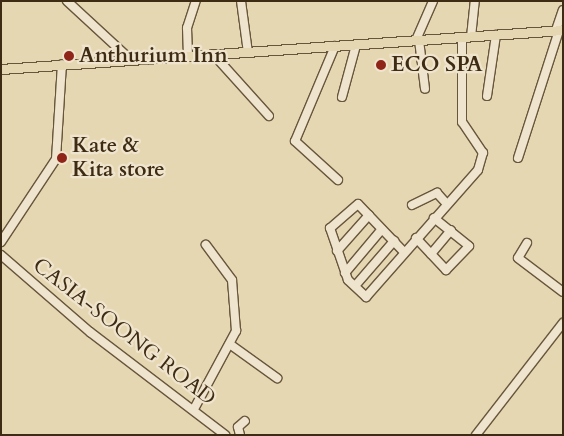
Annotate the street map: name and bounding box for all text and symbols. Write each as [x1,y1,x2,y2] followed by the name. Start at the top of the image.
[79,43,228,69] place label: Anthurium Inn
[63,50,75,62] marker: Anthurium Inn
[391,52,483,78] place label: ECO SPA
[375,59,387,71] marker: ECO SPA
[72,133,165,183] place label: Kate & Kita store
[56,152,68,164] marker: Kate & Kita store
[28,253,220,411] street label: CASIA-SOONG ROAD

